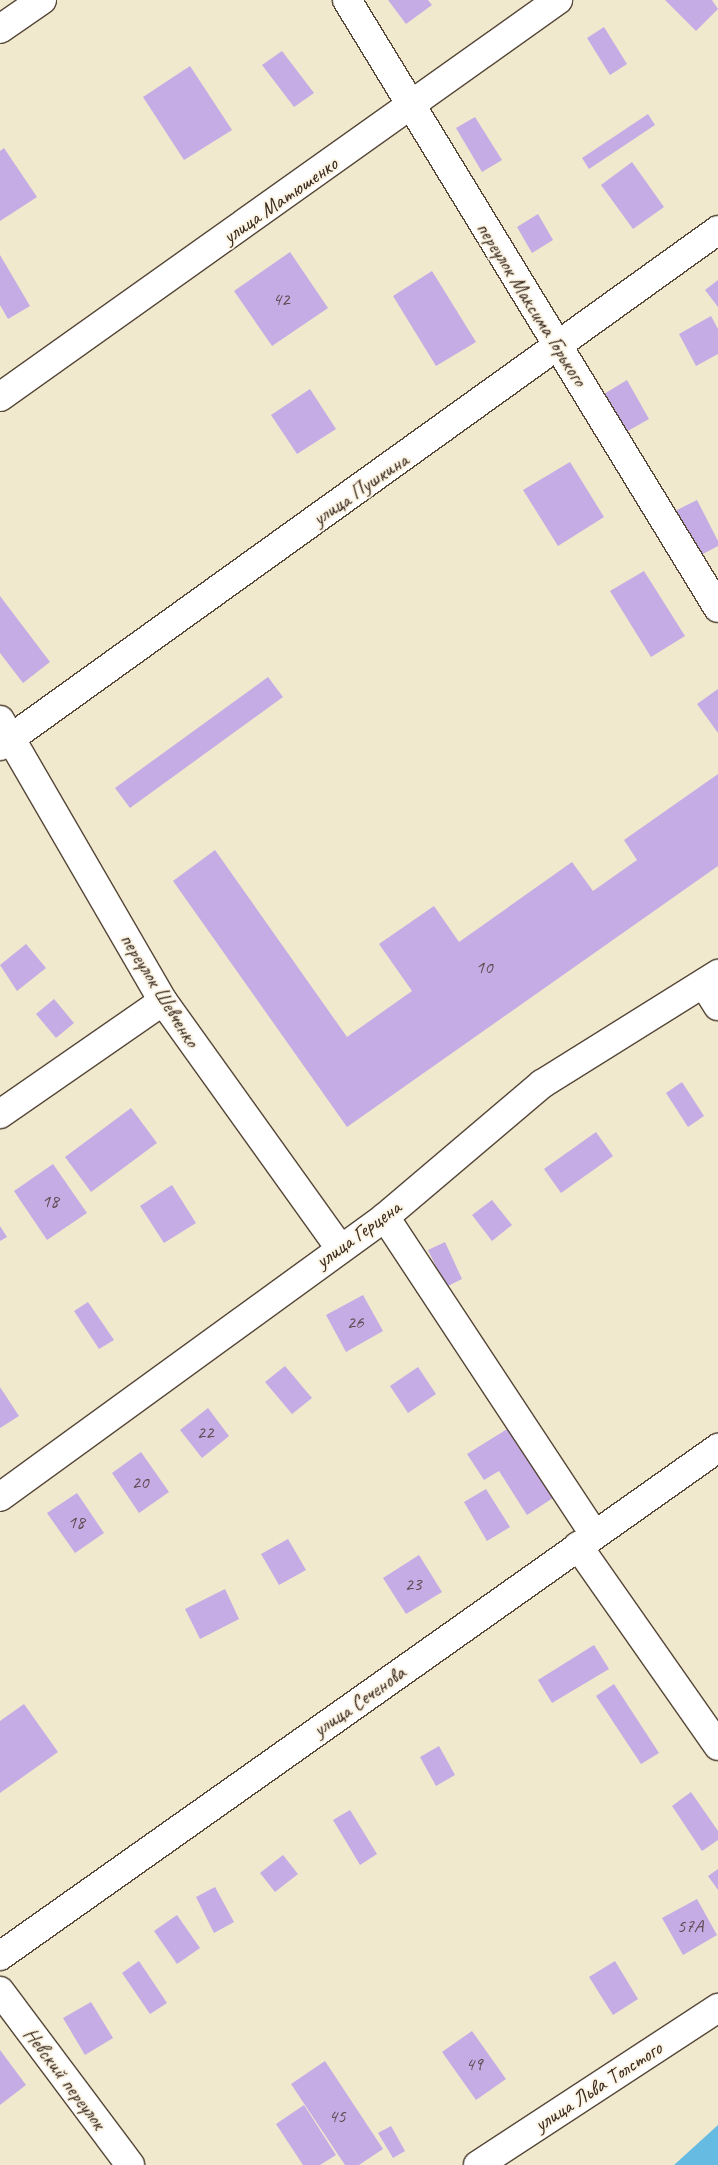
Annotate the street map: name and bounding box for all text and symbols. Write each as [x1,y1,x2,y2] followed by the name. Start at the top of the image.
[218,152,342,248] street label: улица Матюшенко
[471,217,593,391] street label: переулок Максима Горького
[272,289,290,311] house number: 42
[307,447,413,531] street label: улица Пушкина
[115,928,205,1052] street label: переулок Шевченко
[475,957,493,979] house number: 10
[41,1191,59,1213] house number: 18
[311,1195,405,1273] street label: улица Герцена
[346,1312,364,1334] house number: 26
[196,1422,214,1444] house number: 22
[131,1472,149,1494] house number: 20
[67,1512,85,1534] house number: 18
[404,1574,422,1596] house number: 23
[308,1660,410,1742] street label: улица Сеченова
[677,1916,703,1938] house number: 57А
[18,2022,112,2134] street label: Невский переулок
[530,2035,666,2137] street label: улица Льва Толстого
[465,2054,483,2076] house number: 49
[328,2106,346,2128] house number: 45

